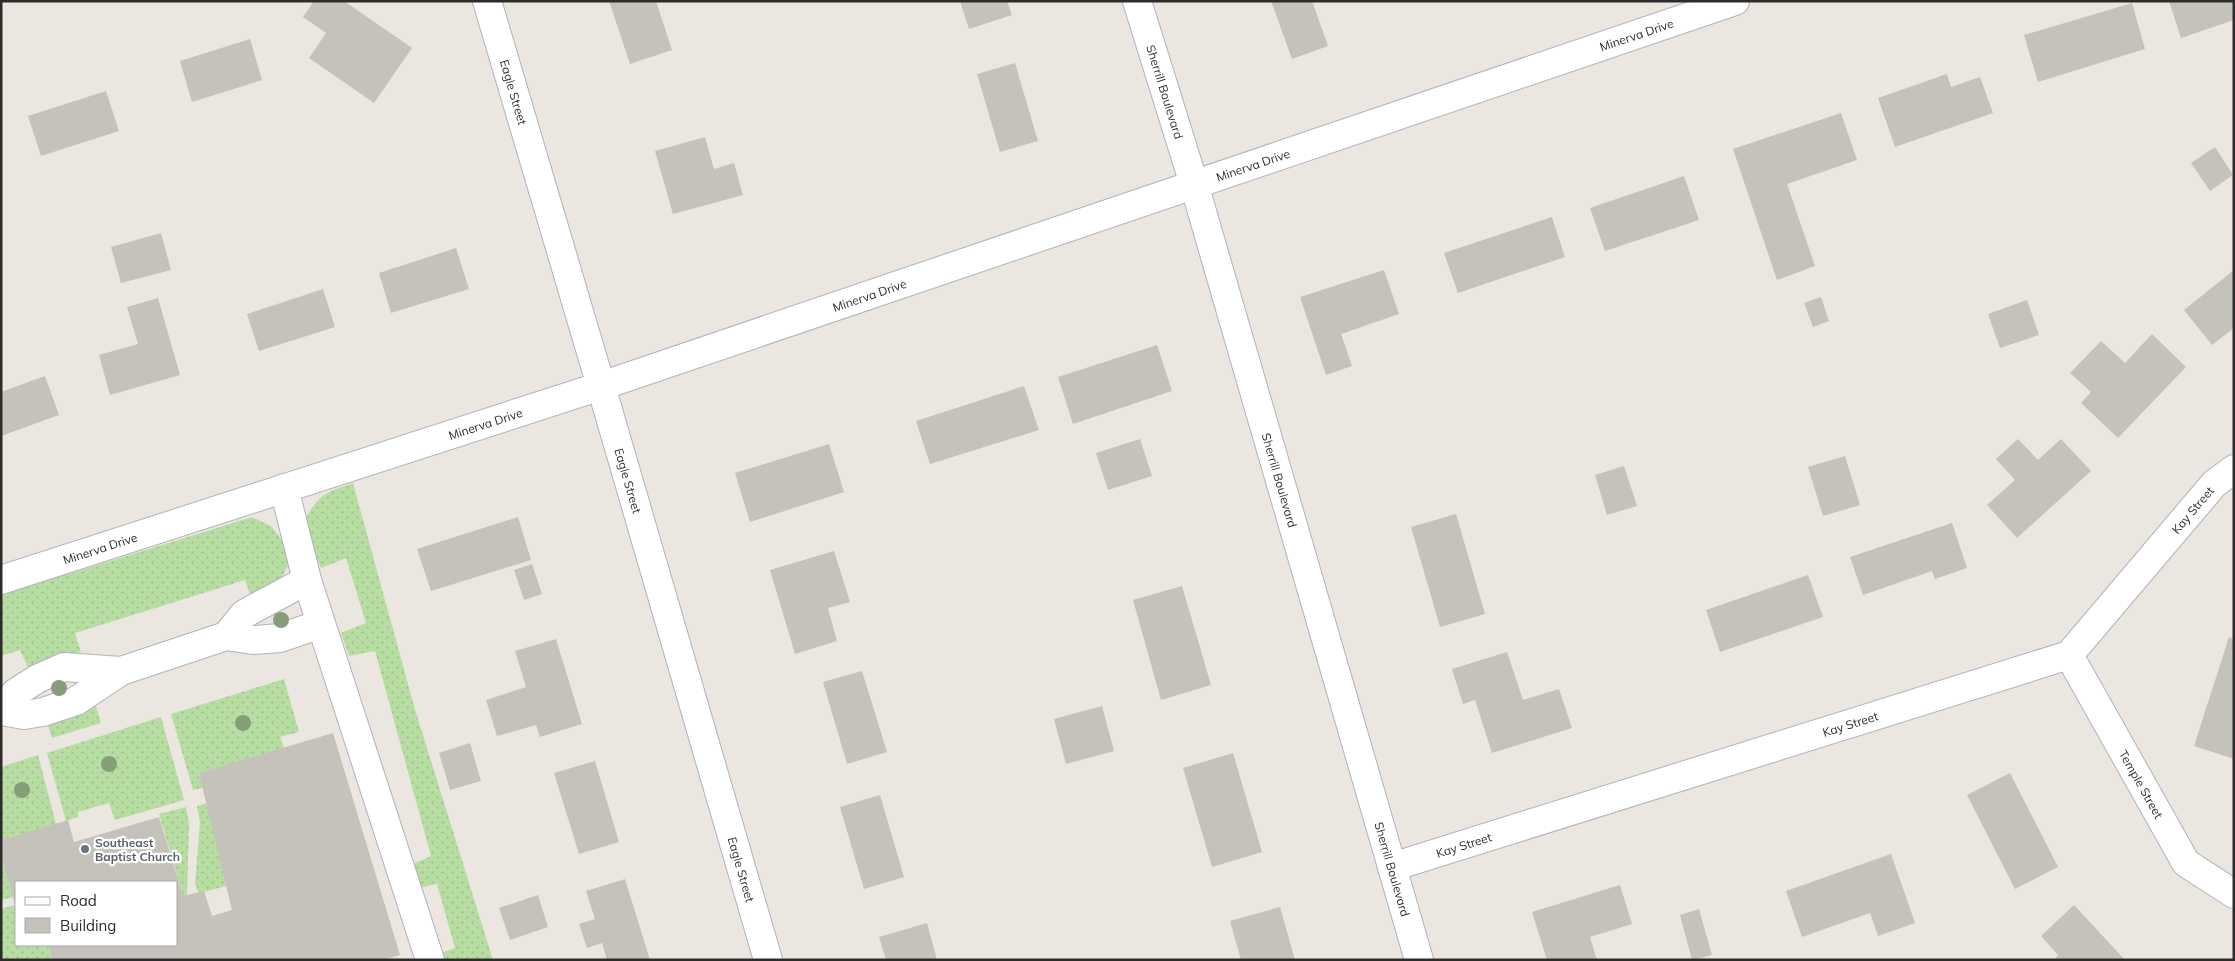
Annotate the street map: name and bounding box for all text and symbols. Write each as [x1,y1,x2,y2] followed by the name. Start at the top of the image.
[1597,15,1675,54] street label: Minerva Drive
[1144,43,1187,141] street label: Sherrill Boulevard
[497,58,531,126] street label: Eagle Street
[1214,145,1292,184] street label: Minerva Drive
[830,275,908,314] street label: Minerva Drive
[446,404,524,442] street label: Minerva Drive
[1259,431,1301,529] street label: Sherrill Boulevard
[612,446,645,515] street label: Eagle Street
[2168,483,2217,536] street label: Kay Street
[61,529,139,567] street label: Minerva Drive
[1820,708,1880,739] street label: Kay Street
[2116,747,2167,821] street label: Temple Street
[1372,820,1413,918] street label: Sherrill Boulevard
[1434,829,1493,860] street label: Kay Street
[95,835,180,864] place label: Southeast Baptist Church
[725,835,758,904] street label: Eagle Street
[79,843,91,855] marker: Southeast Baptist Church
[15,881,178,946] legend
[60,891,97,910] text: Road
[60,916,116,935] text: Building

